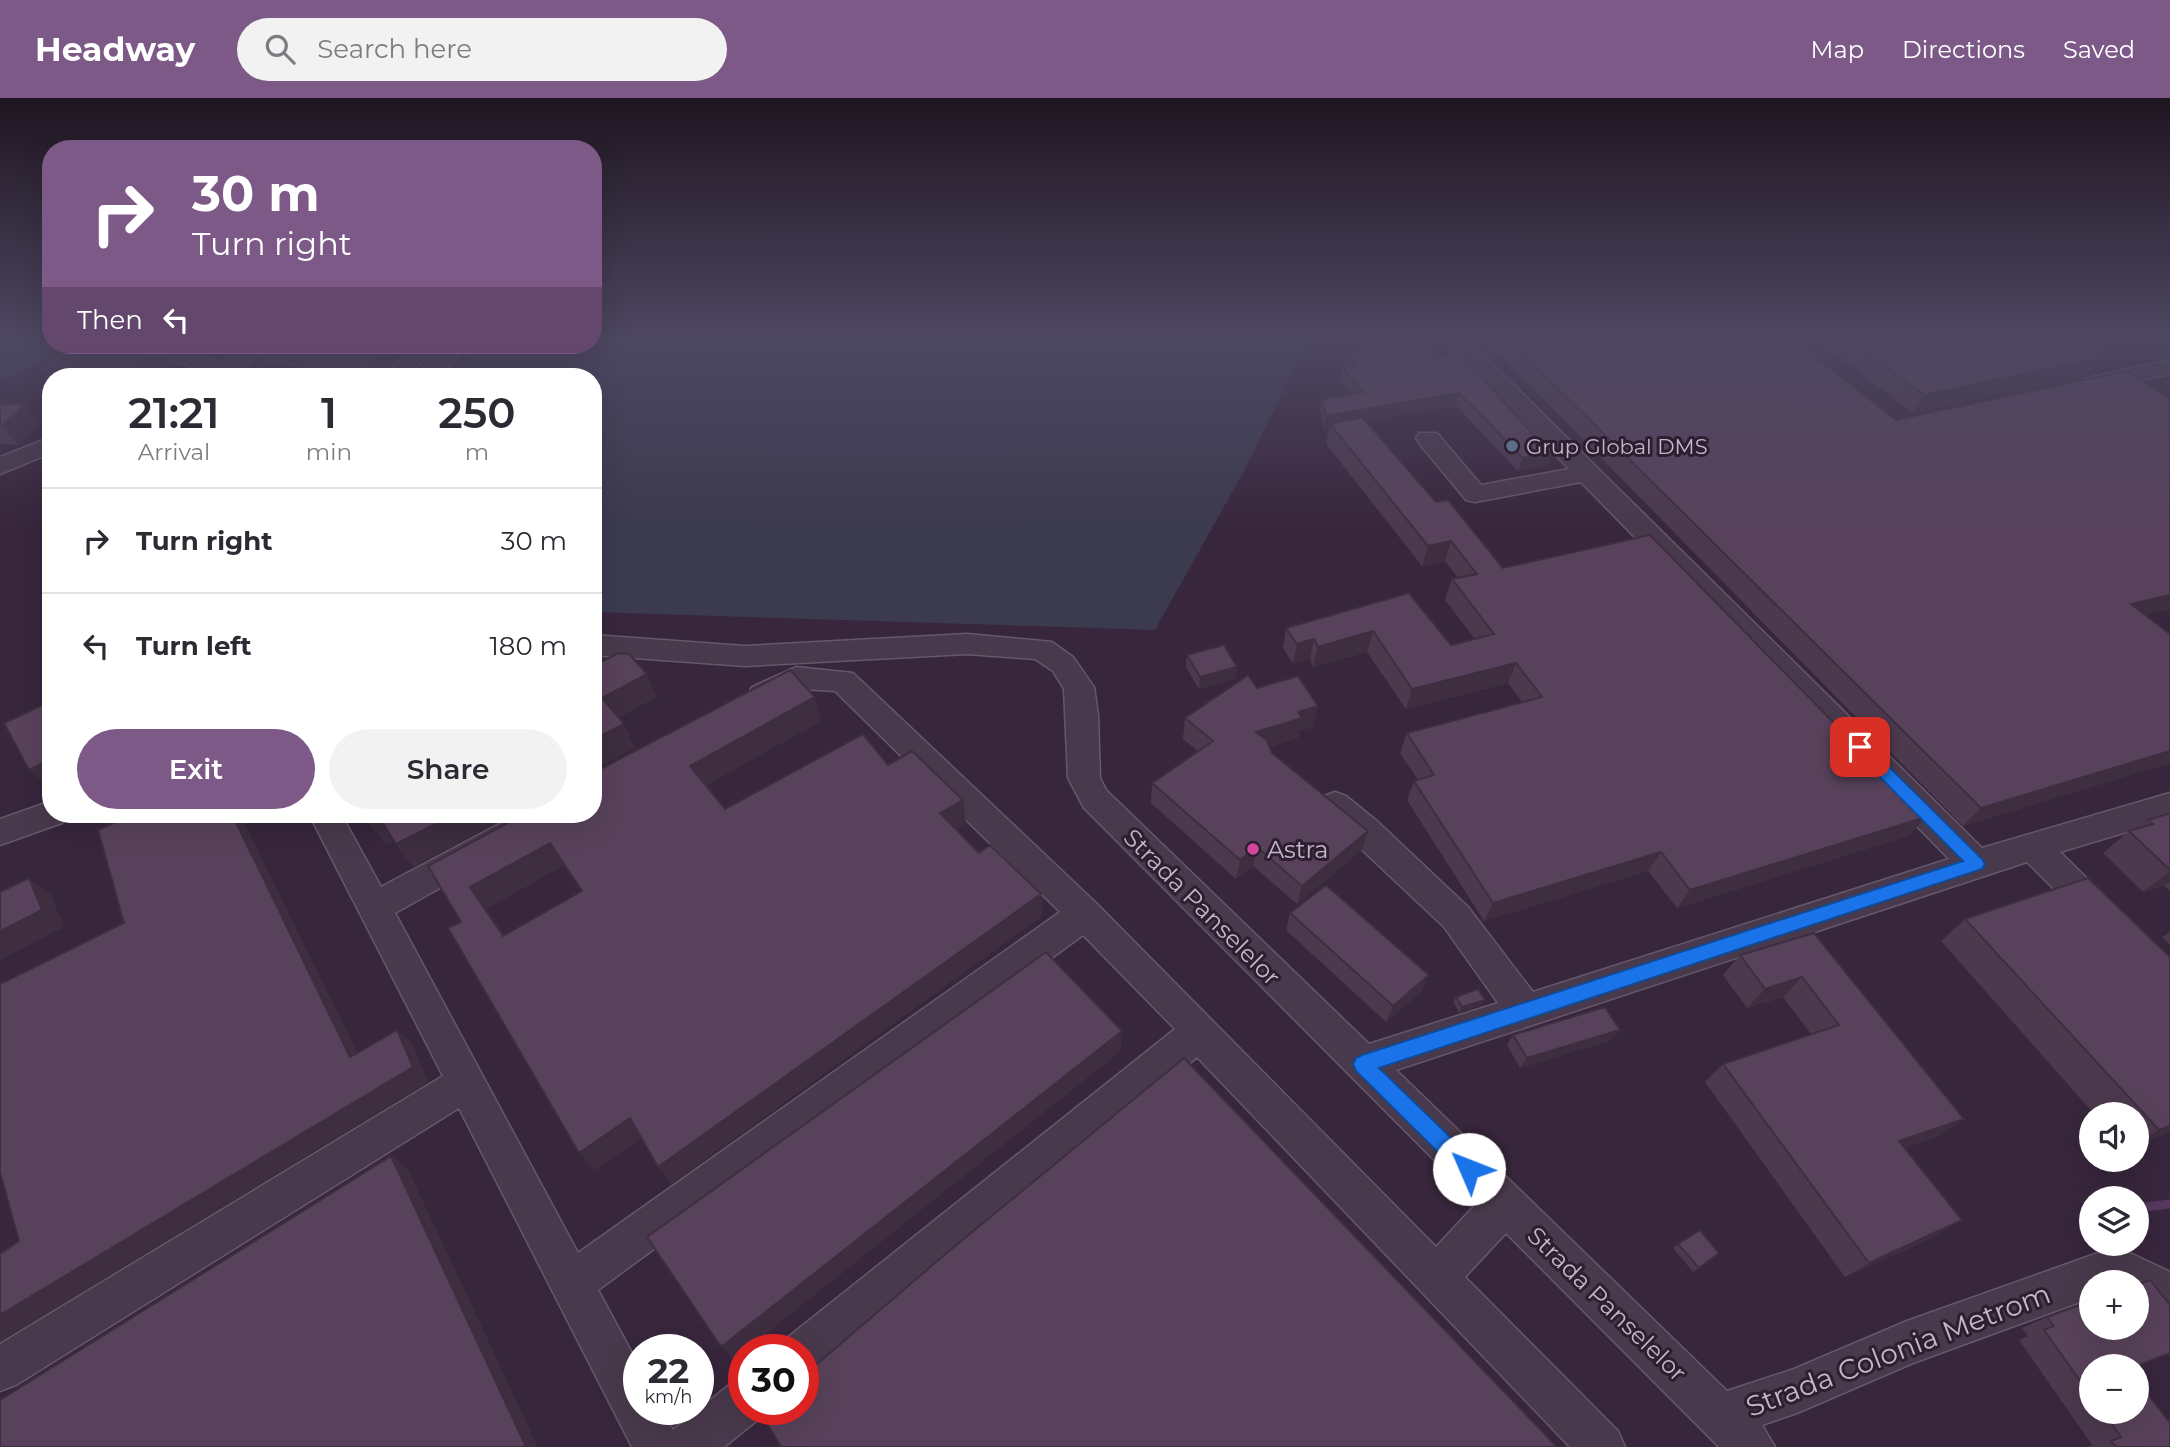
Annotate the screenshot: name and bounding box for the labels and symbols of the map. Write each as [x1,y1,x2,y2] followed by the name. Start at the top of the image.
[1526,434,1708,459] place label: Grup Global DMS
[1504,438,1520,454] marker: Grup Global DMS
[1830,717,1890,777] pin
[1118,823,1286,991] street label: Strada Panselelor
[1267,835,1328,864] place label: Astra
[1245,841,1261,857] marker: Astra
[1432,1132,1506,1206] position arrow
[1522,1221,1692,1387] street label: Strada Panselelor
[1741,1276,2055,1424] street label: Strada Colonia Metrom
[728,1334,819,1425] speed limit sign: 30

